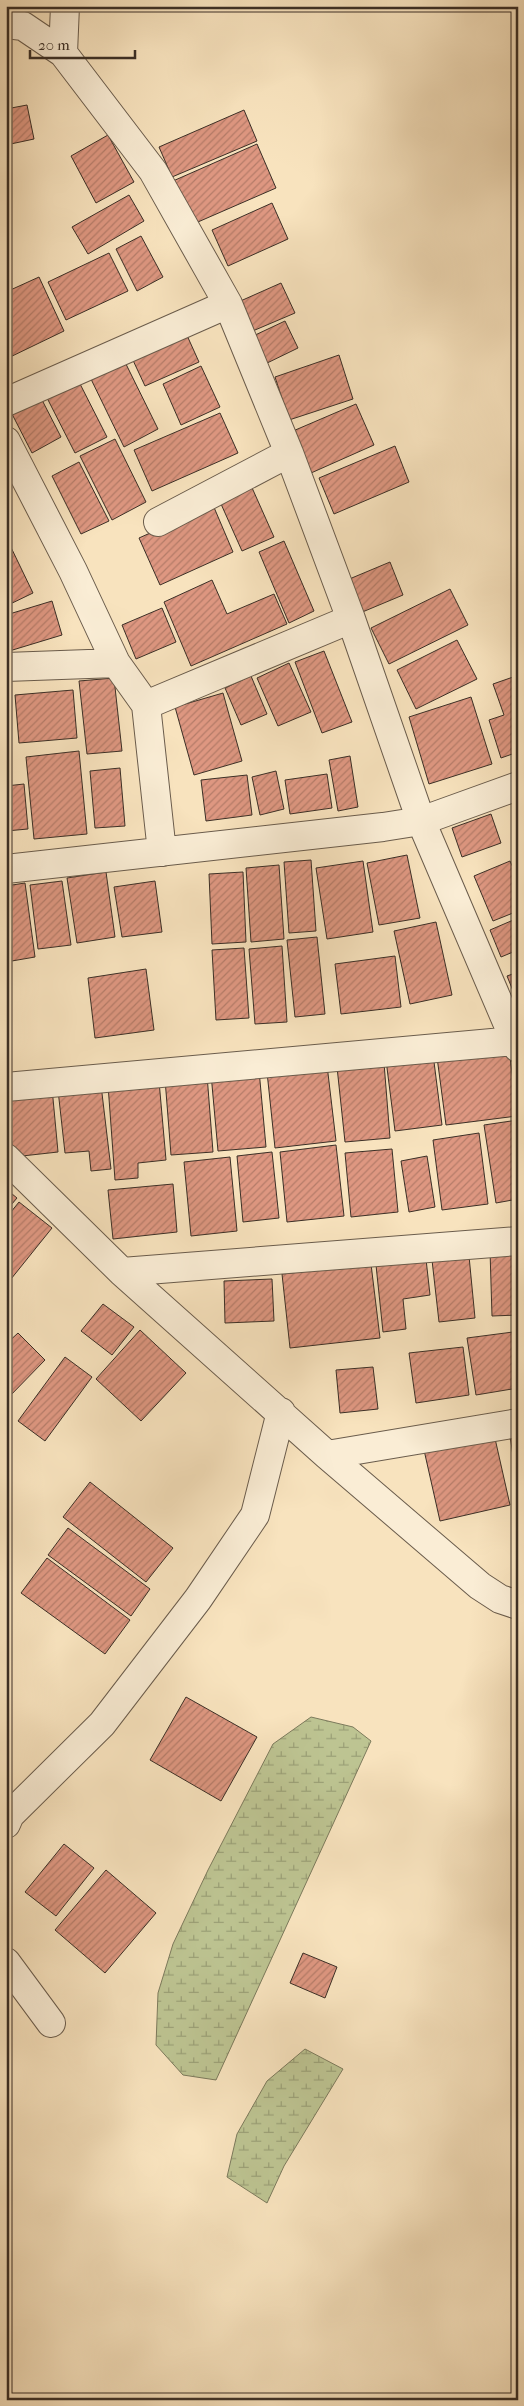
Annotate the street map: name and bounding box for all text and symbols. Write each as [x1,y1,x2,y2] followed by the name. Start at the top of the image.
[30,28,135,60] scale bar
[38,36,70,54] text: 20 m

